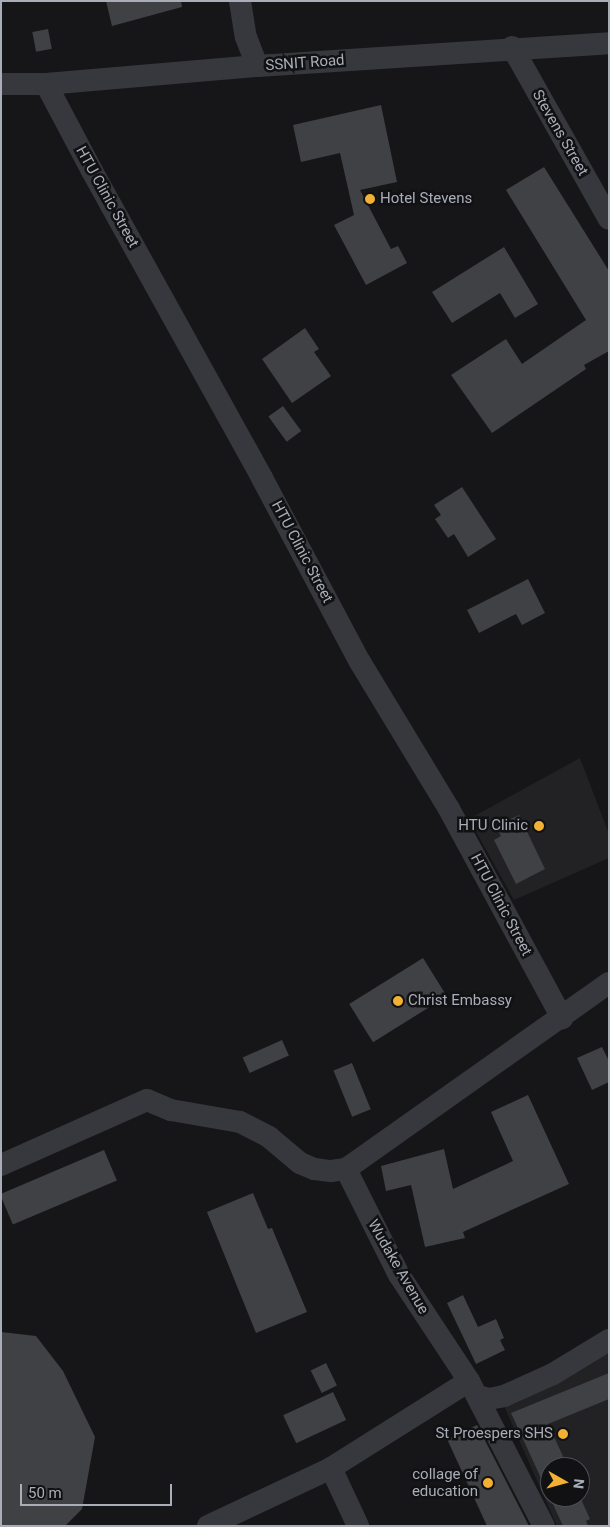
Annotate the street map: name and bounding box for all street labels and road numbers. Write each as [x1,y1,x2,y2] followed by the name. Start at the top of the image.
[265,51,345,75] street label: SSNIT Road
[528,87,592,179] street label: Stevens Street
[72,143,142,251] street label: HTU Clinic Street
[268,498,336,606] street label: HTU Clinic Street
[467,851,535,959] street label: HTU Clinic Street
[364,1216,432,1318] street label: Wudake Avenue

